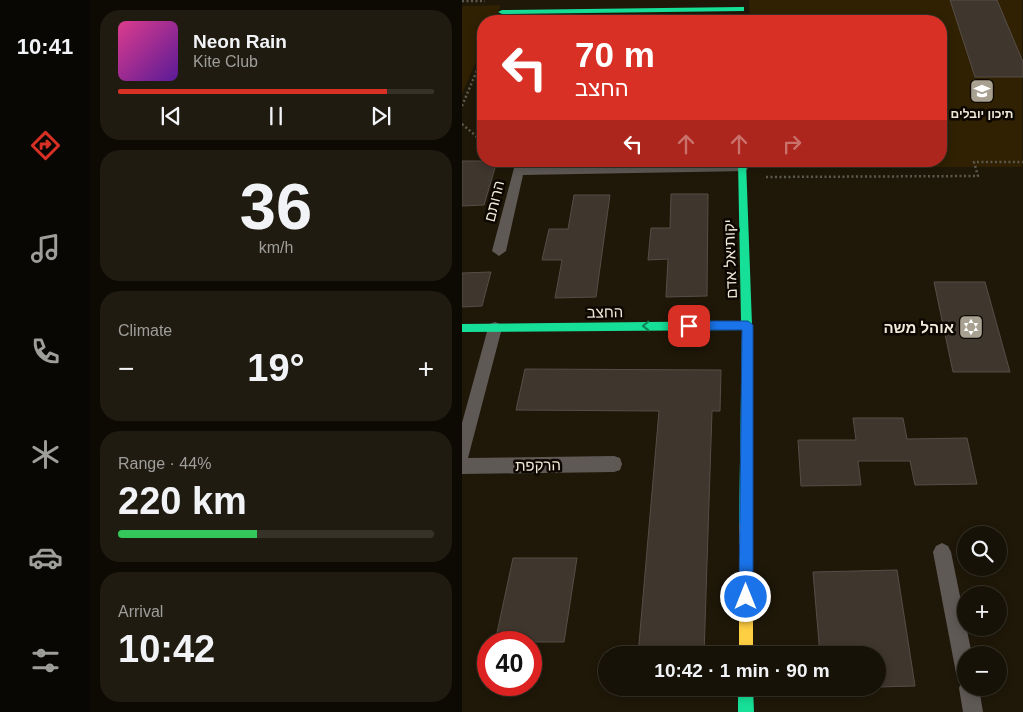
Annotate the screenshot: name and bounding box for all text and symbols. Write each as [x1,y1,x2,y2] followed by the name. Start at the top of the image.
[193,31,287,52] text: Neon Rain
[17,34,73,59] text: 10:41
[492,35,557,100] icon: left
[575,35,655,74] text: 70 m
[193,53,258,70] text: Kite Club
[575,76,629,101] text: החצב
[969,78,995,104] school or university icon: תיכון יובלים
[157,102,185,130] icon: previous
[262,102,290,130] icon: pause
[367,102,395,130] icon: next
[951,107,1013,121] place label: תיכון יובלים
[28,128,63,163] icon: directions
[619,130,647,158] icon: left
[672,130,700,158] icon: ahead
[725,130,753,158] icon: ahead
[778,130,806,158] icon: right
[240,170,312,243] text: 36
[481,179,507,223] street label: הרותם
[720,219,740,299] street label: יקותיאל אדם
[28,231,63,266] icon: music
[259,239,293,256] text: km/h
[587,303,623,321] street label: החצב
[668,305,710,347] pin
[675,312,703,340] icon: arrive
[958,314,984,340] synagogue icon: אוהל משה
[883,319,954,336] place label: אוהל משה
[642,321,650,331] one-way arrow
[118,322,172,339] text: Climate
[28,334,63,369] icon: phone
[247,347,305,389] text: 19°
[118,353,134,384] text: −
[418,353,434,384] text: +
[28,437,63,472] icon: climate
[118,455,211,472] text: Range · 44%
[515,456,561,474] street label: הרקפת
[118,480,247,522] text: 220 km
[957,526,1007,696] map controls
[957,526,1007,576] button: search
[28,540,63,575] icon: car
[719,570,771,622] position arrow
[957,586,1007,636] button: +
[118,603,163,620] text: Arrival
[118,628,215,670] text: 10:42
[477,631,542,696] speed limit sign: 40
[28,643,63,678] icon: filters
[957,646,1007,696] button: −
[654,660,830,681] text: 10:42 · 1 min · 90 m

